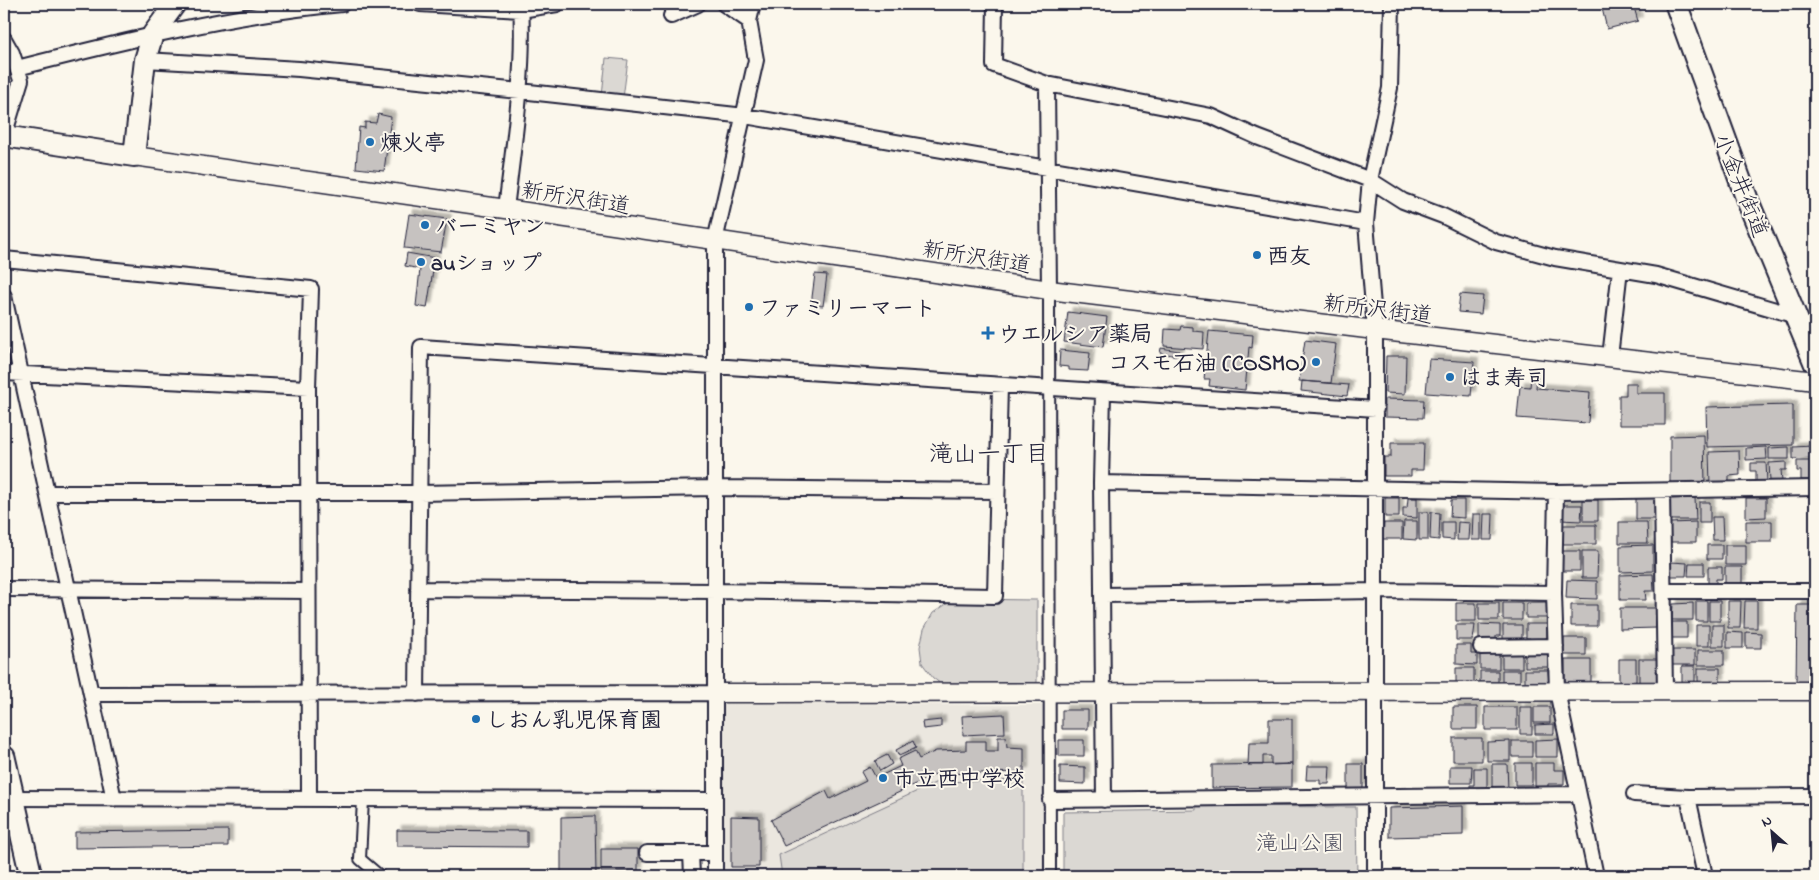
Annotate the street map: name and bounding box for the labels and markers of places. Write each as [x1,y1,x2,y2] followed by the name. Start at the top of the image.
[380,129,446,161] place label: 煉火亭
[364,136,376,148] marker: 煉火亭
[435,212,545,244] place label: バーミヤン
[419,219,431,231] marker: バーミヤン
[1267,242,1311,274] place label: 西友
[431,249,542,281] place label: auショップ
[1251,249,1263,261] marker: 西友
[415,256,427,268] marker: auショップ
[759,294,936,326] place label: ファミリーマート
[743,301,755,313] marker: ファミリーマート
[998,320,1152,352] place label: ウエルシア薬局
[982,327,994,339] marker: ウエルシア薬局
[1108,349,1307,381] place label: コスモ石油 (COSMO)
[1310,356,1322,368] marker: コスモ石油 (COSMO)
[1460,364,1548,396] place label: はま寿司
[1444,371,1456,383] marker: はま寿司
[486,706,662,738] place label: しおん乳児保育園
[470,713,482,725] marker: しおん乳児保育園
[893,765,1025,797] place label: 市立西中学校
[877,772,889,784] marker: 市立西中学校

